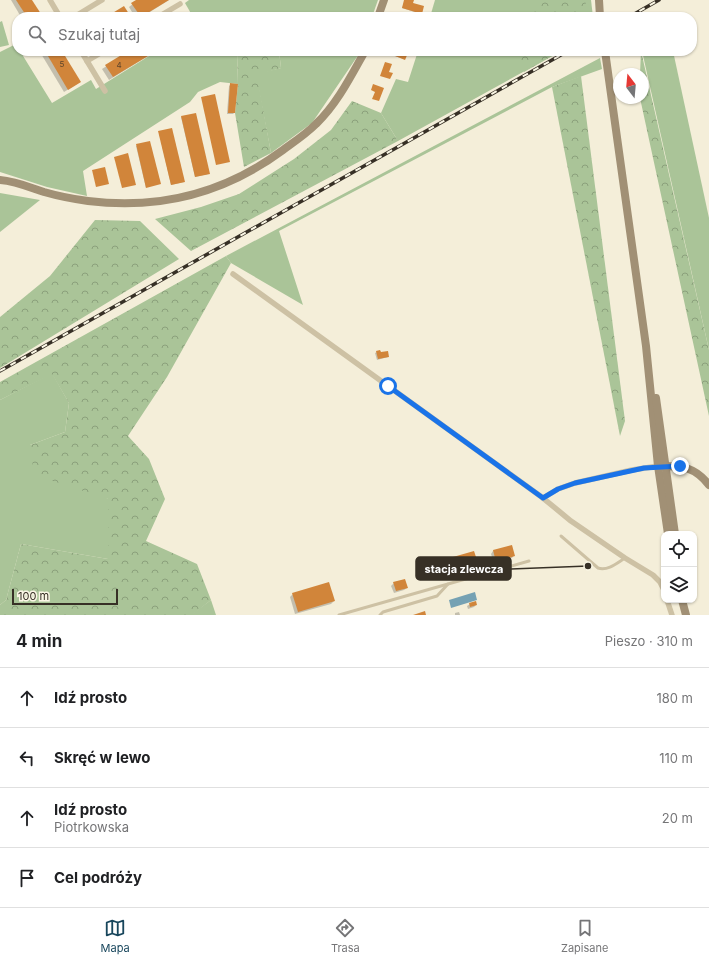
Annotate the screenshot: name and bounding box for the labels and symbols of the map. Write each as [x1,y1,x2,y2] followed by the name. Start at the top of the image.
[60,59,65,69] house number: 5
[116,60,122,70] house number: 4
[613,68,649,104] north arrow
[379,377,397,395] route start
[671,457,689,475] route end
[416,557,511,580] callout: stacja zlewcza
[425,562,503,576] text: stacja zlewcza
[12,587,118,606] scale bar

